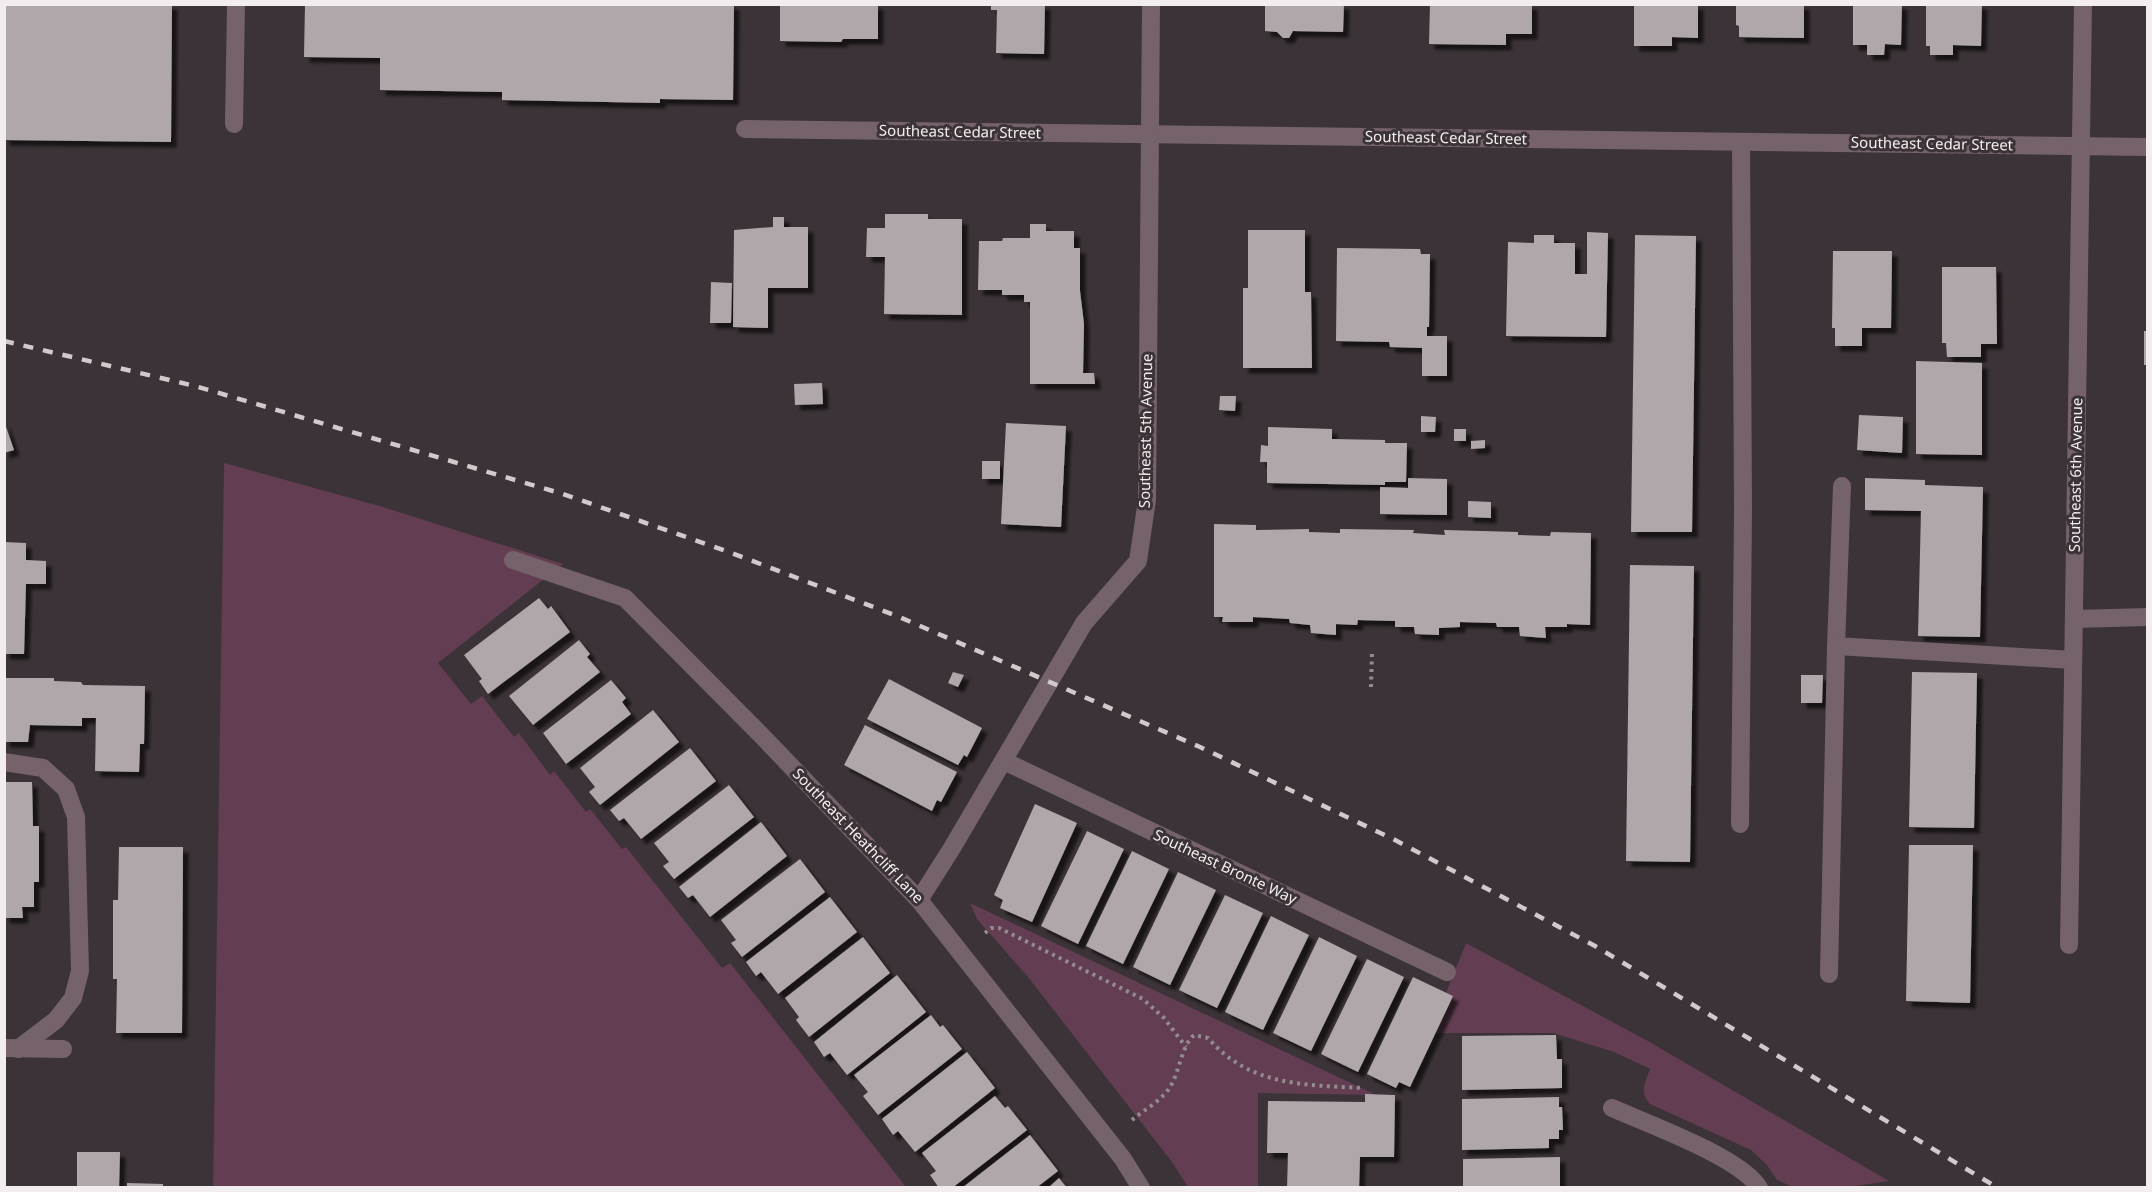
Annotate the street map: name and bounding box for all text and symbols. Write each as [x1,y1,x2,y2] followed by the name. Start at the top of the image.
[879,120,1042,142] street label: Southeast Cedar Street
[1365,126,1528,148] street label: Southeast Cedar Street
[1851,132,2014,154] street label: Southeast Cedar Street
[1134,354,1156,508] street label: Southeast 5th Avenue
[2064,398,2086,552] street label: Southeast 6th Avenue
[789,763,929,907] street label: Southeast Heathcliff Lane
[1150,824,1301,908] street label: Southeast Bronte Way

